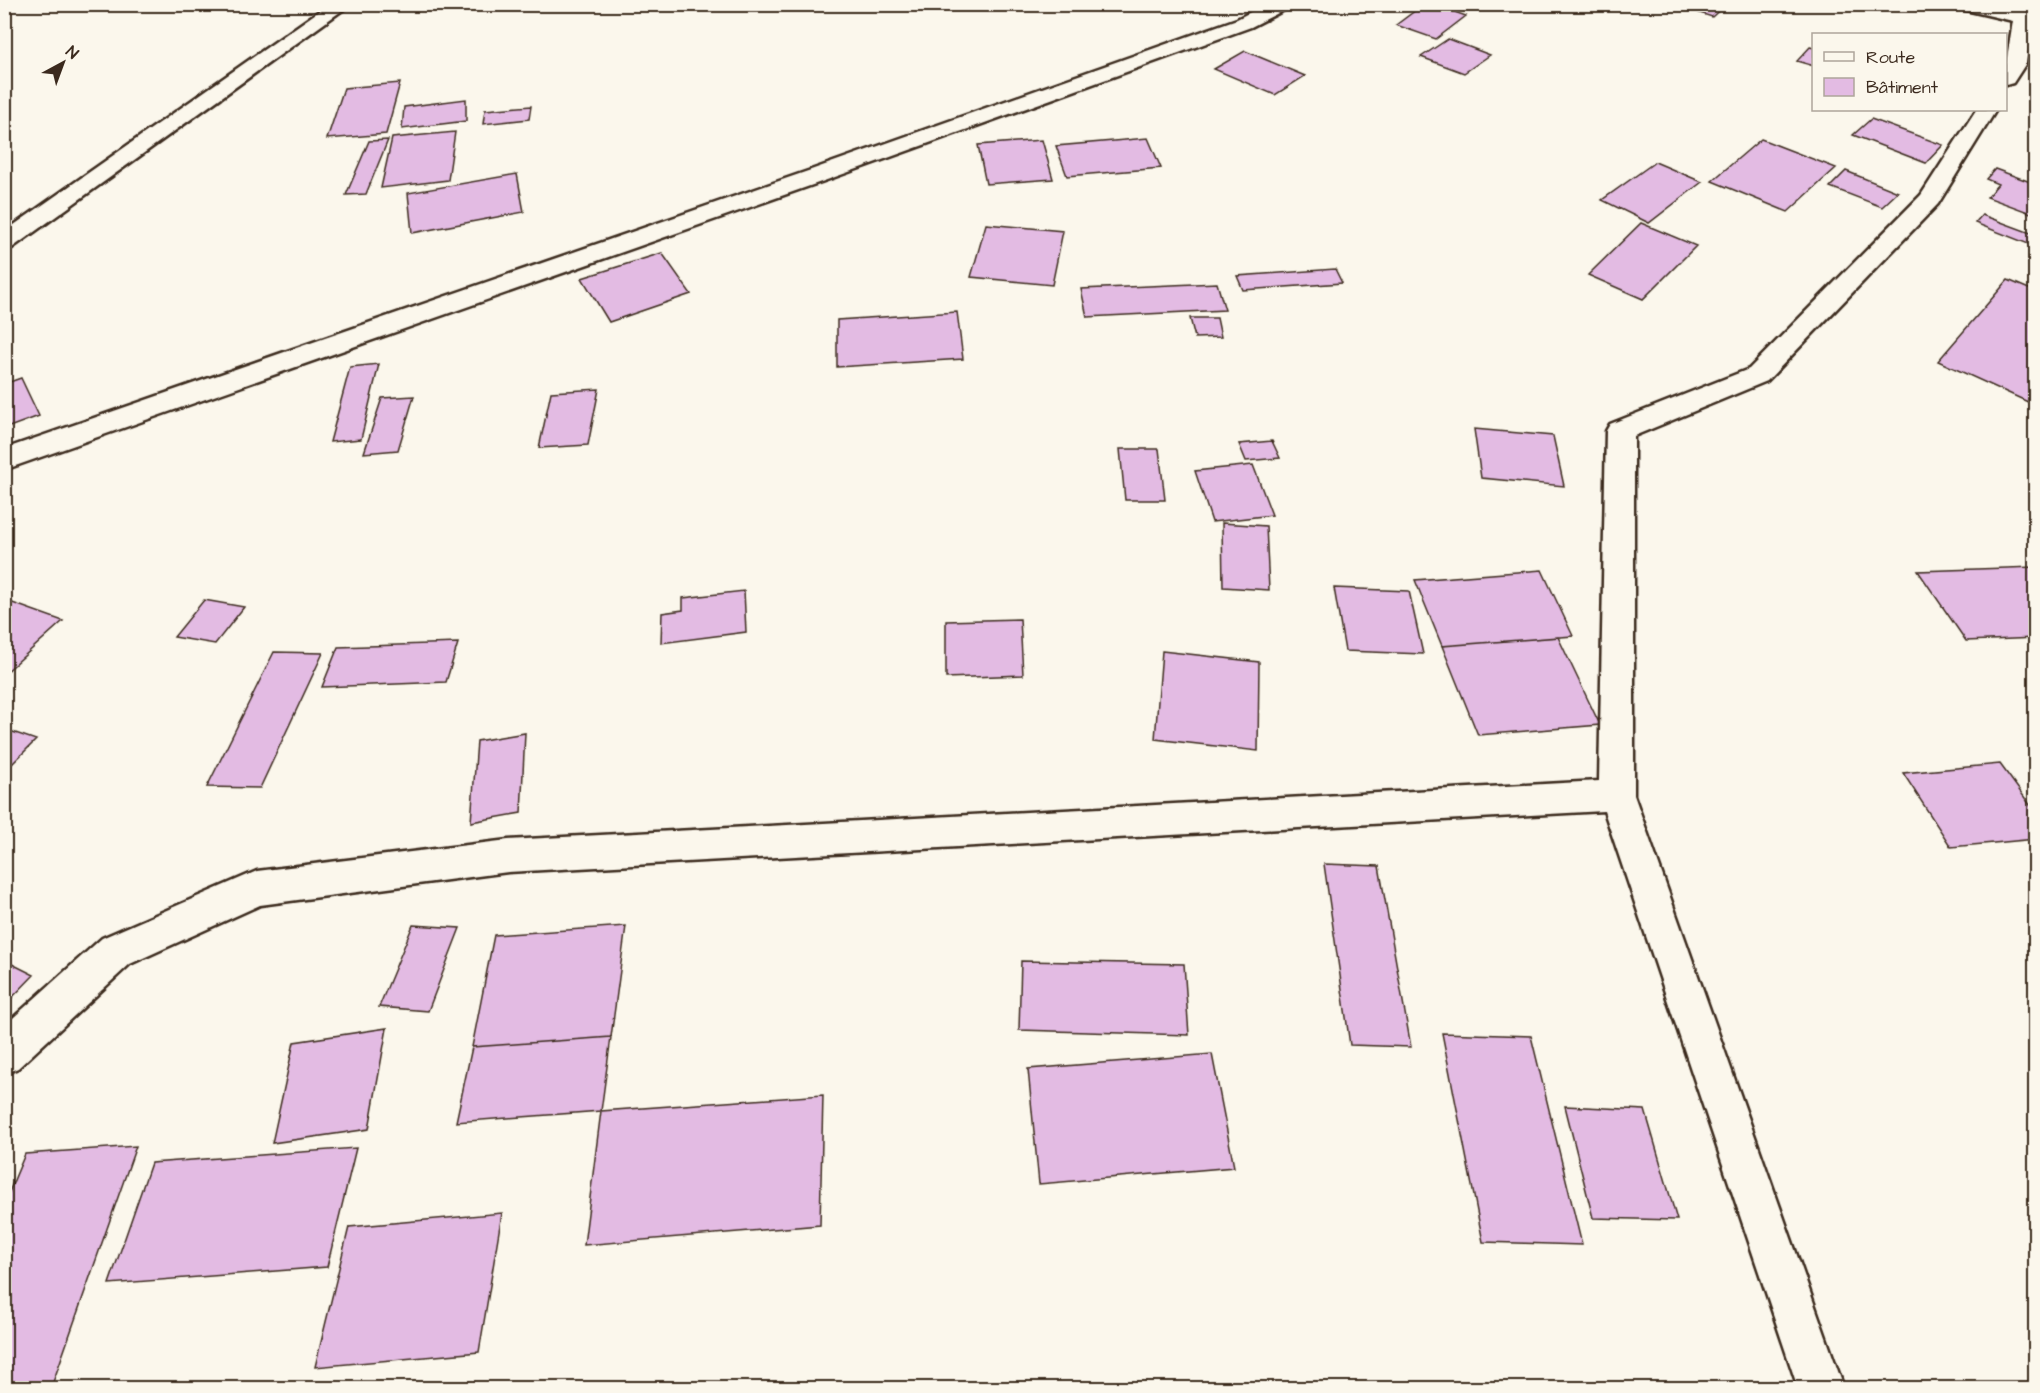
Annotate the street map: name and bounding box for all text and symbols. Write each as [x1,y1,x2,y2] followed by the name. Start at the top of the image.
[33,33,93,93] north arrow
[1812,33,2007,111] legend
[61,41,83,64] text: N
[1866,45,1915,70] text: Route
[1866,75,1939,100] text: Bâtiment

